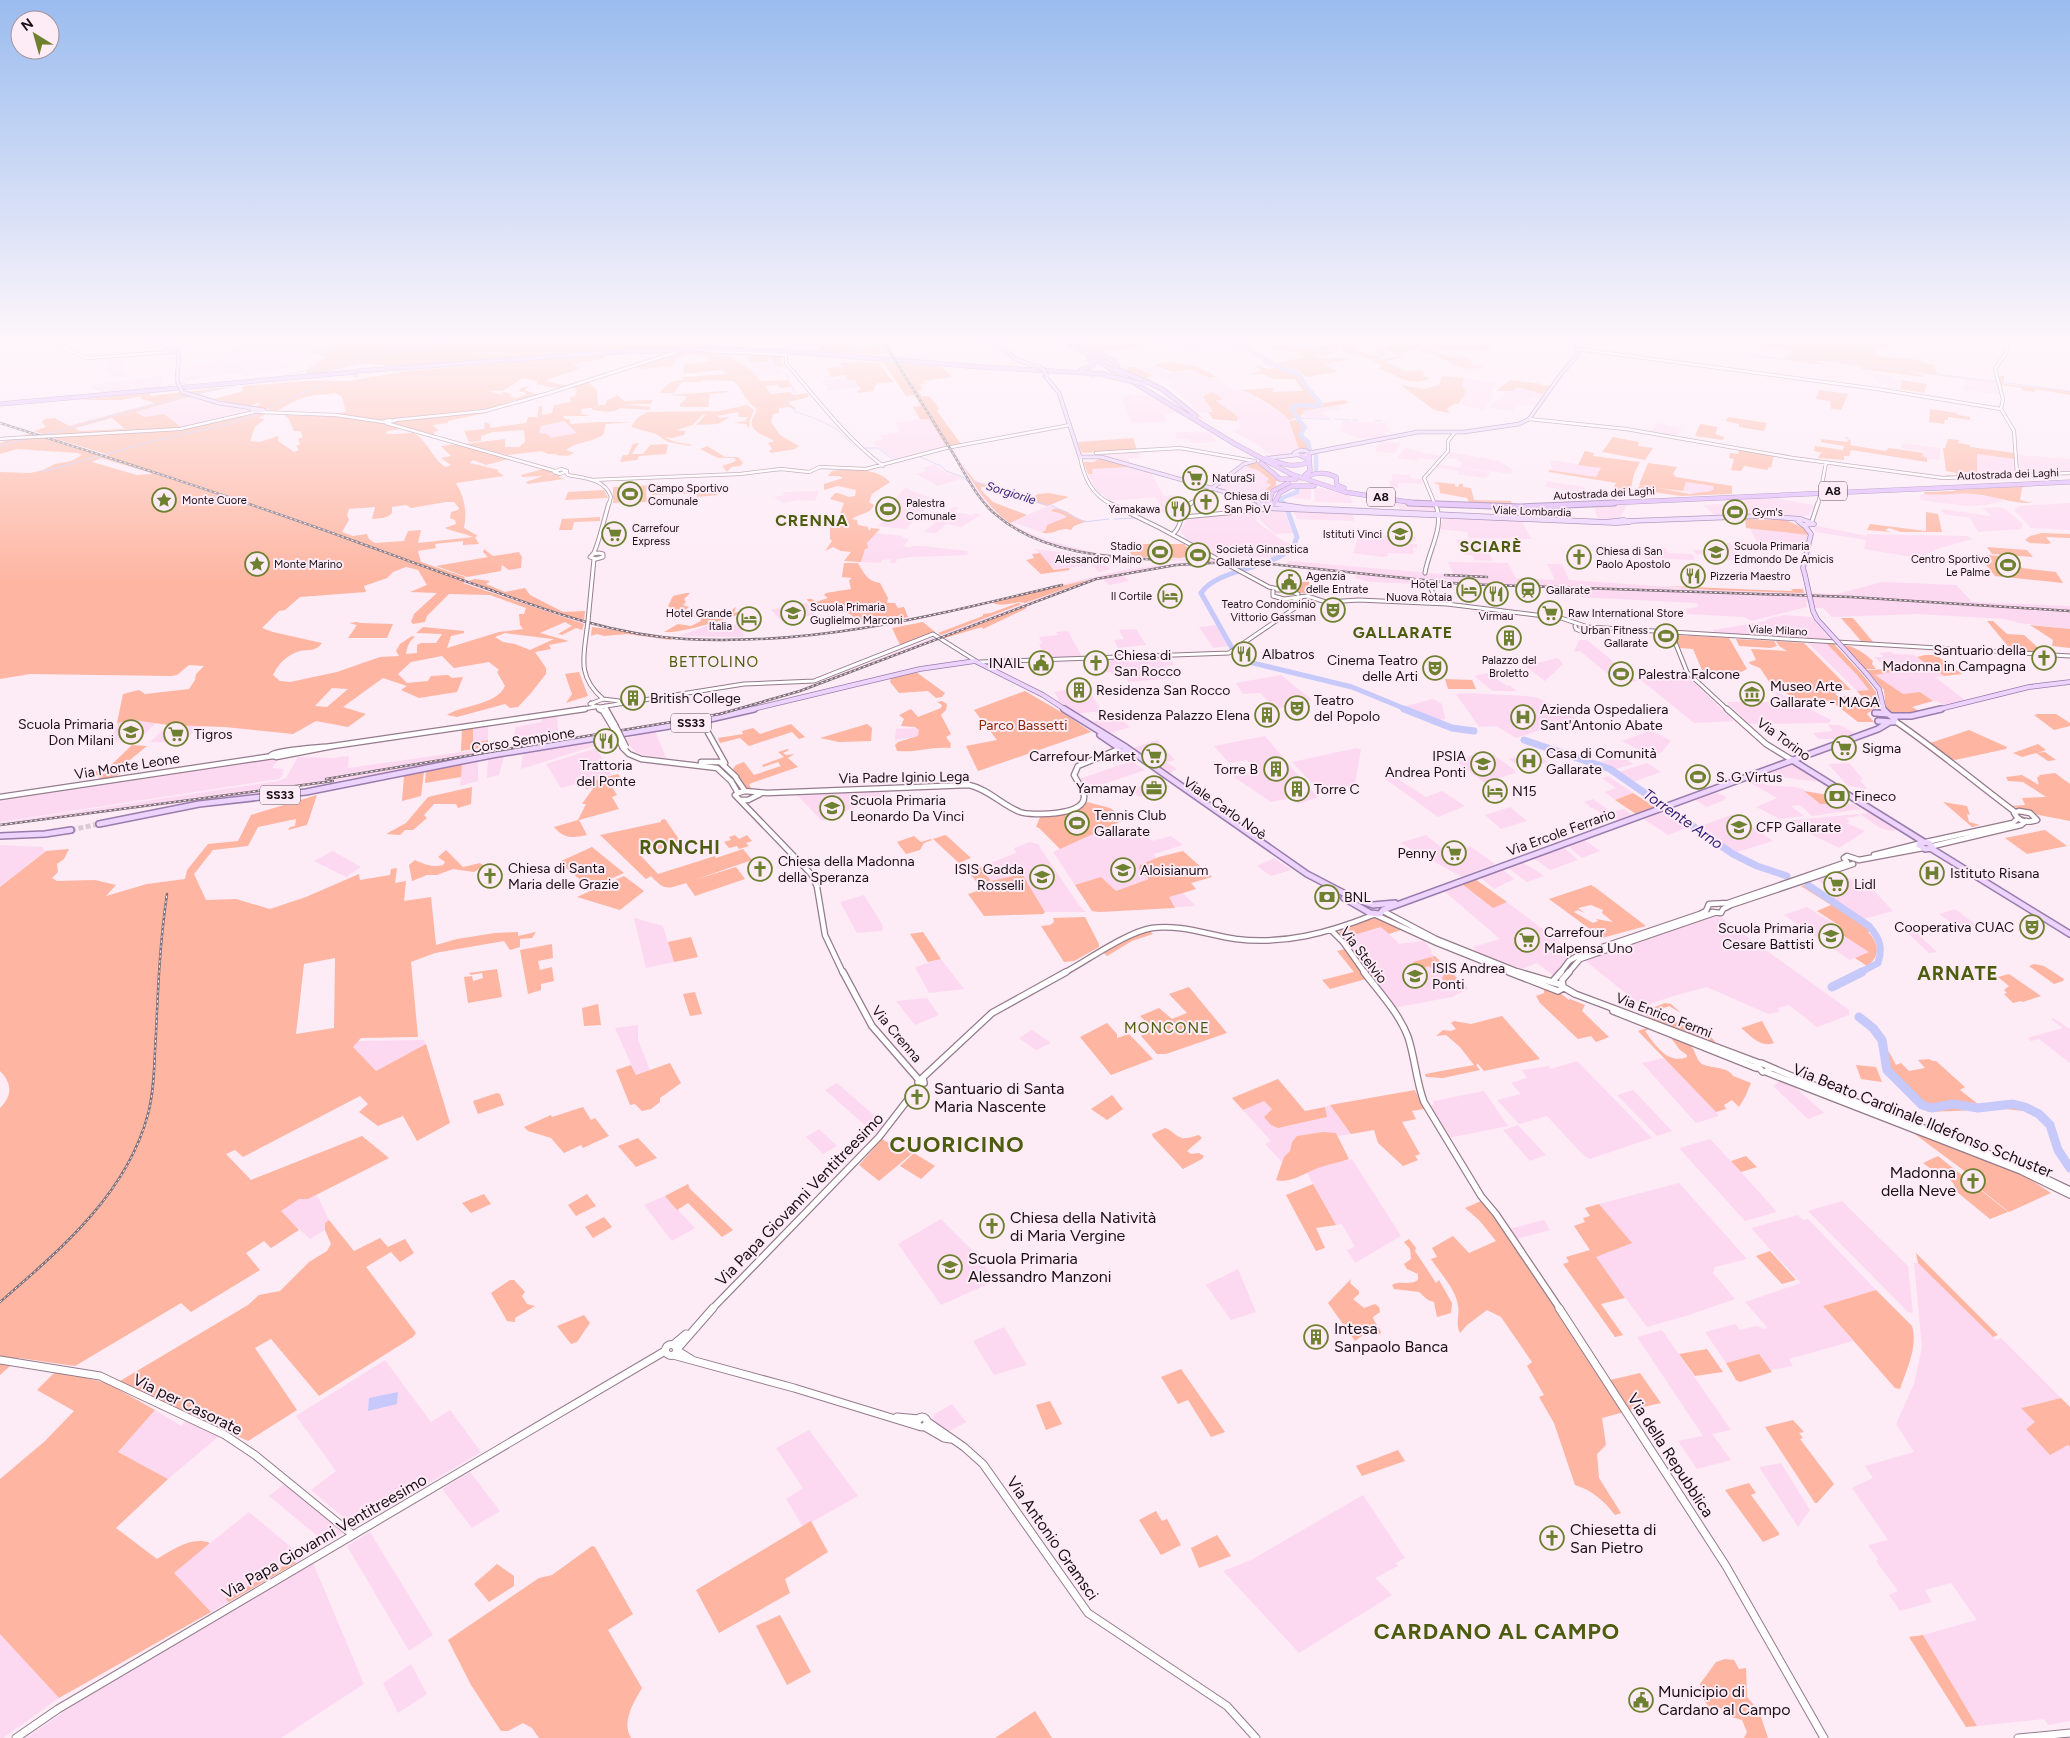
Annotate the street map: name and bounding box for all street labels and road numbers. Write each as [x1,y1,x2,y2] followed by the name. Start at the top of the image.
[1957,466,2059,483] street label: Autostrada dei Laghi
[1819,482,1847,501] road number: A8
[1553,484,1655,503] street label: Autostrada dei Laghi
[1367,488,1395,507] road number: A8
[1492,504,1572,519] street label: Viale Lombardia
[1748,622,1808,639] street label: Viale Milano
[671,714,711,732] road number: SS33
[1753,714,1814,765] street label: Via Torino
[470,724,576,757] street label: Corso Sempione
[73,750,181,783] street label: Via Monte Leone
[838,768,970,787] street label: Via Padre Iginio Lega
[1180,773,1270,844] street label: Viale Carlo Noè
[260,786,300,804] road number: SS33
[1505,805,1618,860] street label: Via Ercole Ferrario
[1336,924,1391,987] street label: Via Stelvio
[1613,989,1714,1042] street label: Via Enrico Fermi
[868,1003,925,1066] street label: Via Crenna
[1790,1059,2056,1182] street label: Via Beato Cardinale Ildefonso Schuster
[711,1109,887,1290] street label: Via Papa Giovanni Ventitreesimo
[130,1370,246,1439] street label: Via per Casorate
[1623,1390,1718,1521] street label: Via della Repubblica
[218,1470,430,1603] street label: Via Papa Giovanni Ventitreesimo
[1003,1473,1103,1604] street label: Via Antonio Gramsci

